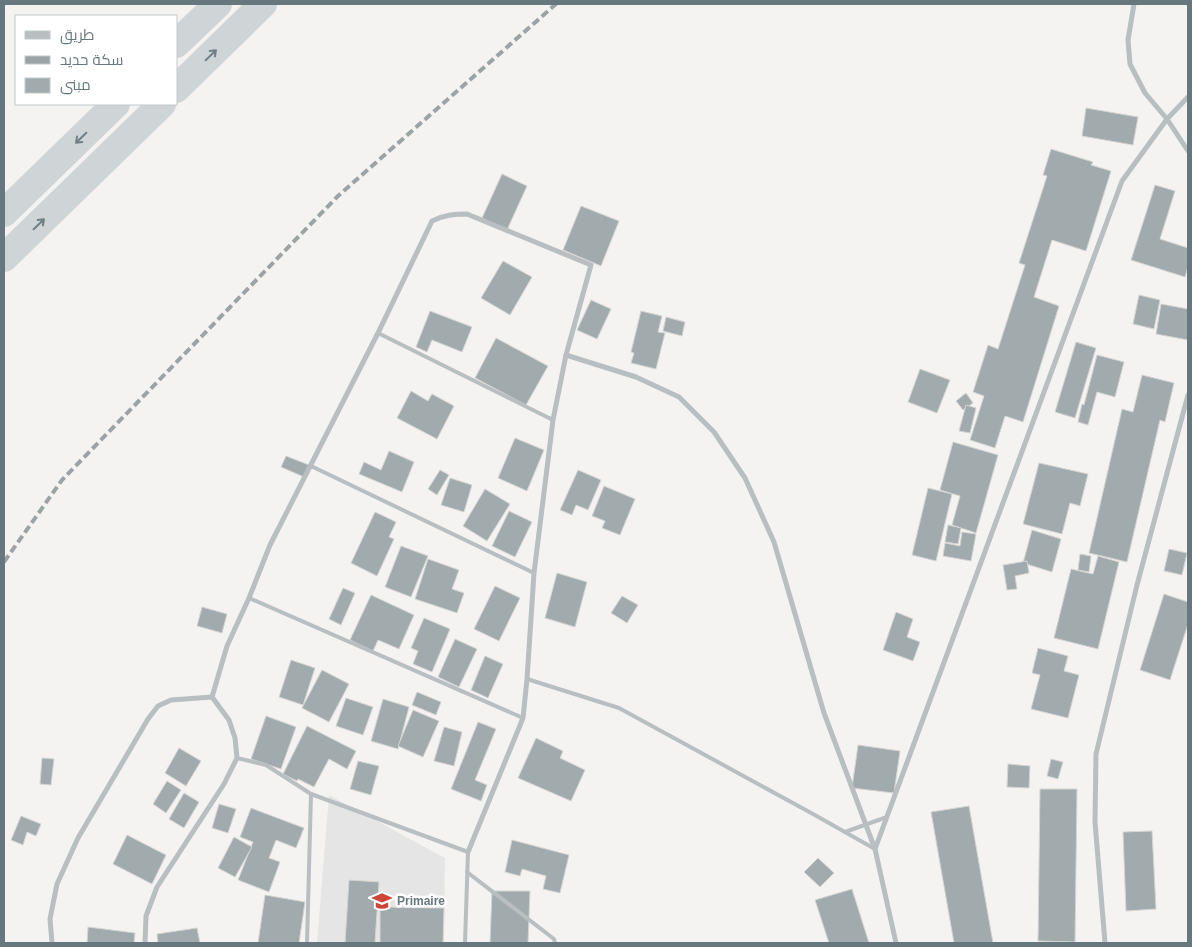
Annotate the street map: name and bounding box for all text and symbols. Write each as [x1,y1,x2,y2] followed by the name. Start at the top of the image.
[15,15,178,105] legend
[60,26,94,45] text: طريق
[205,49,217,61] one-way arrow
[60,51,124,68] text: سكة حديد
[60,76,91,95] text: مبنى
[75,132,87,144] one-way arrow
[33,218,45,230] one-way arrow
[371,890,393,912] school or university icon: Primaire
[397,894,445,908] place label: Primaire

